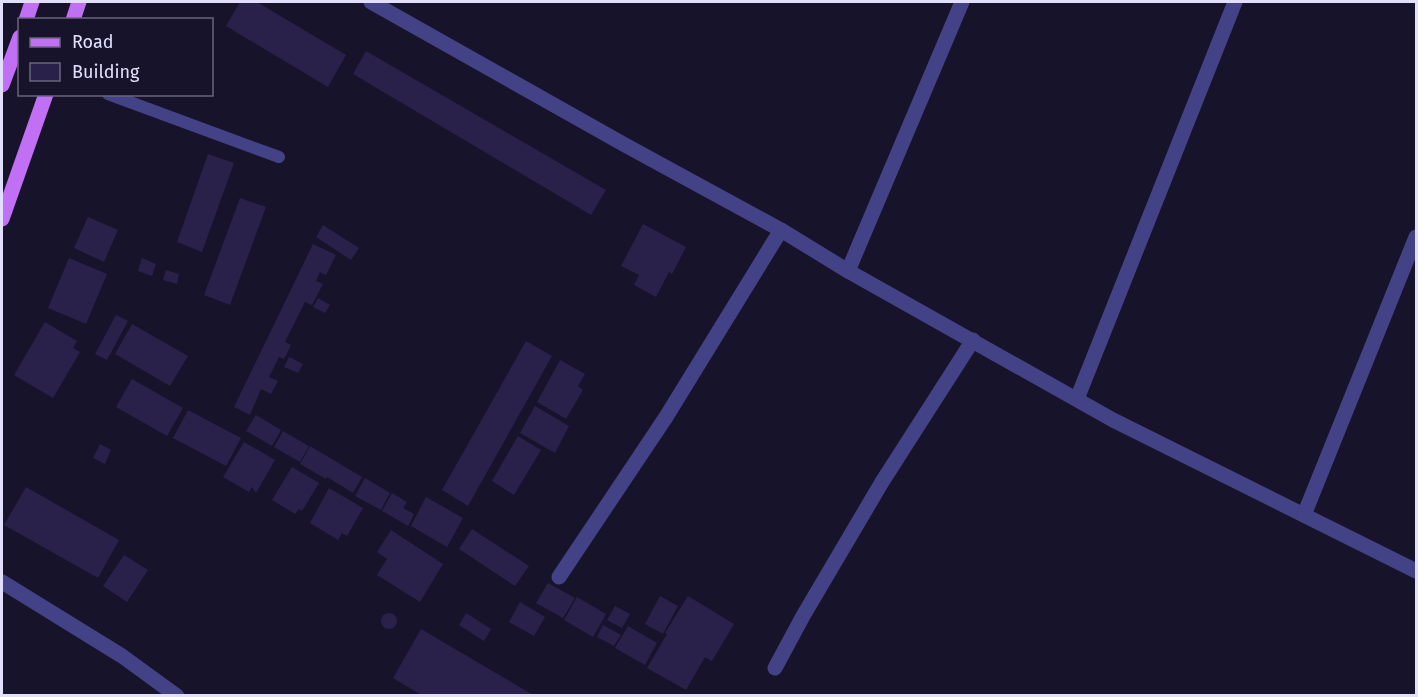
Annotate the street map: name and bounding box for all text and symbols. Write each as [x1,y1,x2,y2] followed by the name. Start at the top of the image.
[18,18,213,96] legend
[72,31,114,53] text: Road
[72,61,140,83] text: Building

